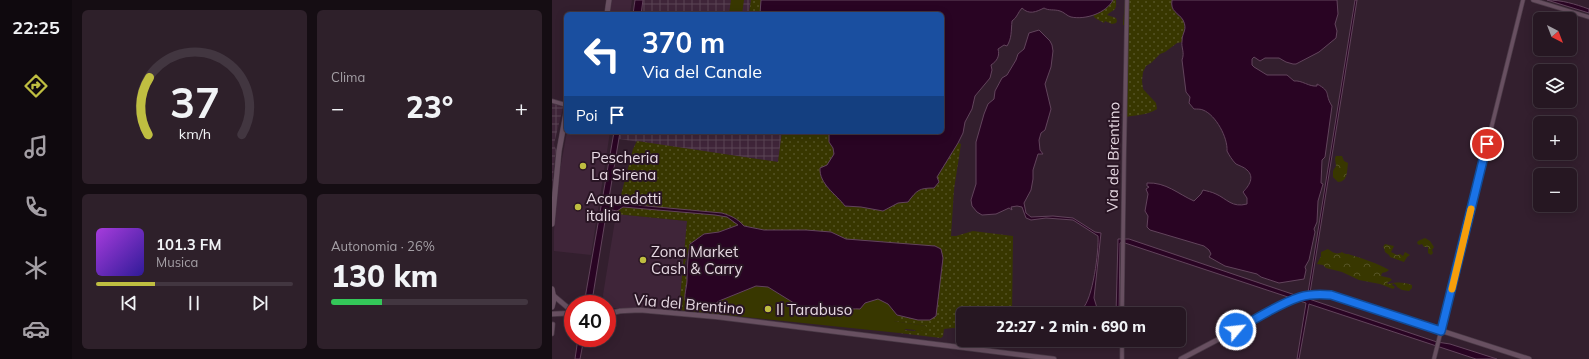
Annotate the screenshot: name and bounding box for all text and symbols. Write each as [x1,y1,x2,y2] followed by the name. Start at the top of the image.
[1533,12,1577,56] north arrow
[1533,12,1577,212] map controls
[12,16,60,39] text: 22:25
[642,25,725,60] text: 370 m
[576,28,628,80] icon: left
[642,60,762,83] text: Via del Canale
[1533,64,1577,108] button: layers
[331,69,365,85] text: Clima
[22,72,50,100] icon: directions
[170,76,219,128] text: 37
[406,88,453,126] text: 23°
[331,94,344,122] text: −
[515,94,528,122] text: +
[1103,102,1123,212] street label: Via del Brentino
[606,104,628,126] icon: arrive
[576,106,598,125] text: Poi
[1533,116,1577,160] button: +
[178,124,211,142] text: km/h
[1470,127,1504,161] pin
[22,133,50,161] icon: music
[1476,133,1498,155] icon: arrive
[591,148,658,184] place label: Pescheria La Sirena
[578,161,588,171] marker: Pescheria La Sirena
[1533,168,1577,212] button: −
[586,189,661,225] place label: Acquedotti italia
[22,193,50,221] icon: phone
[573,202,583,212] marker: Acquedotti italia
[156,235,221,254] text: 101.3 FM
[331,238,435,254] text: Autonomia · 26%
[651,242,742,278] place label: Zona Market Cash & Carry
[22,254,50,282] icon: climate
[156,254,198,270] text: Musica
[638,255,648,265] marker: Zona Market Cash & Carry
[331,257,438,295] text: 130 km
[633,290,745,318] street label: Via del Brentino
[118,292,140,314] icon: previous
[183,292,205,314] icon: pause
[249,292,271,314] icon: next
[564,295,616,347] speed limit sign: 40
[776,300,852,319] place label: Il Tarabuso
[763,304,773,314] marker: Il Tarabuso
[1215,309,1257,351] position arrow
[22,315,50,343] icon: car
[996,317,1146,336] text: 22:27 · 2 min · 690 m

